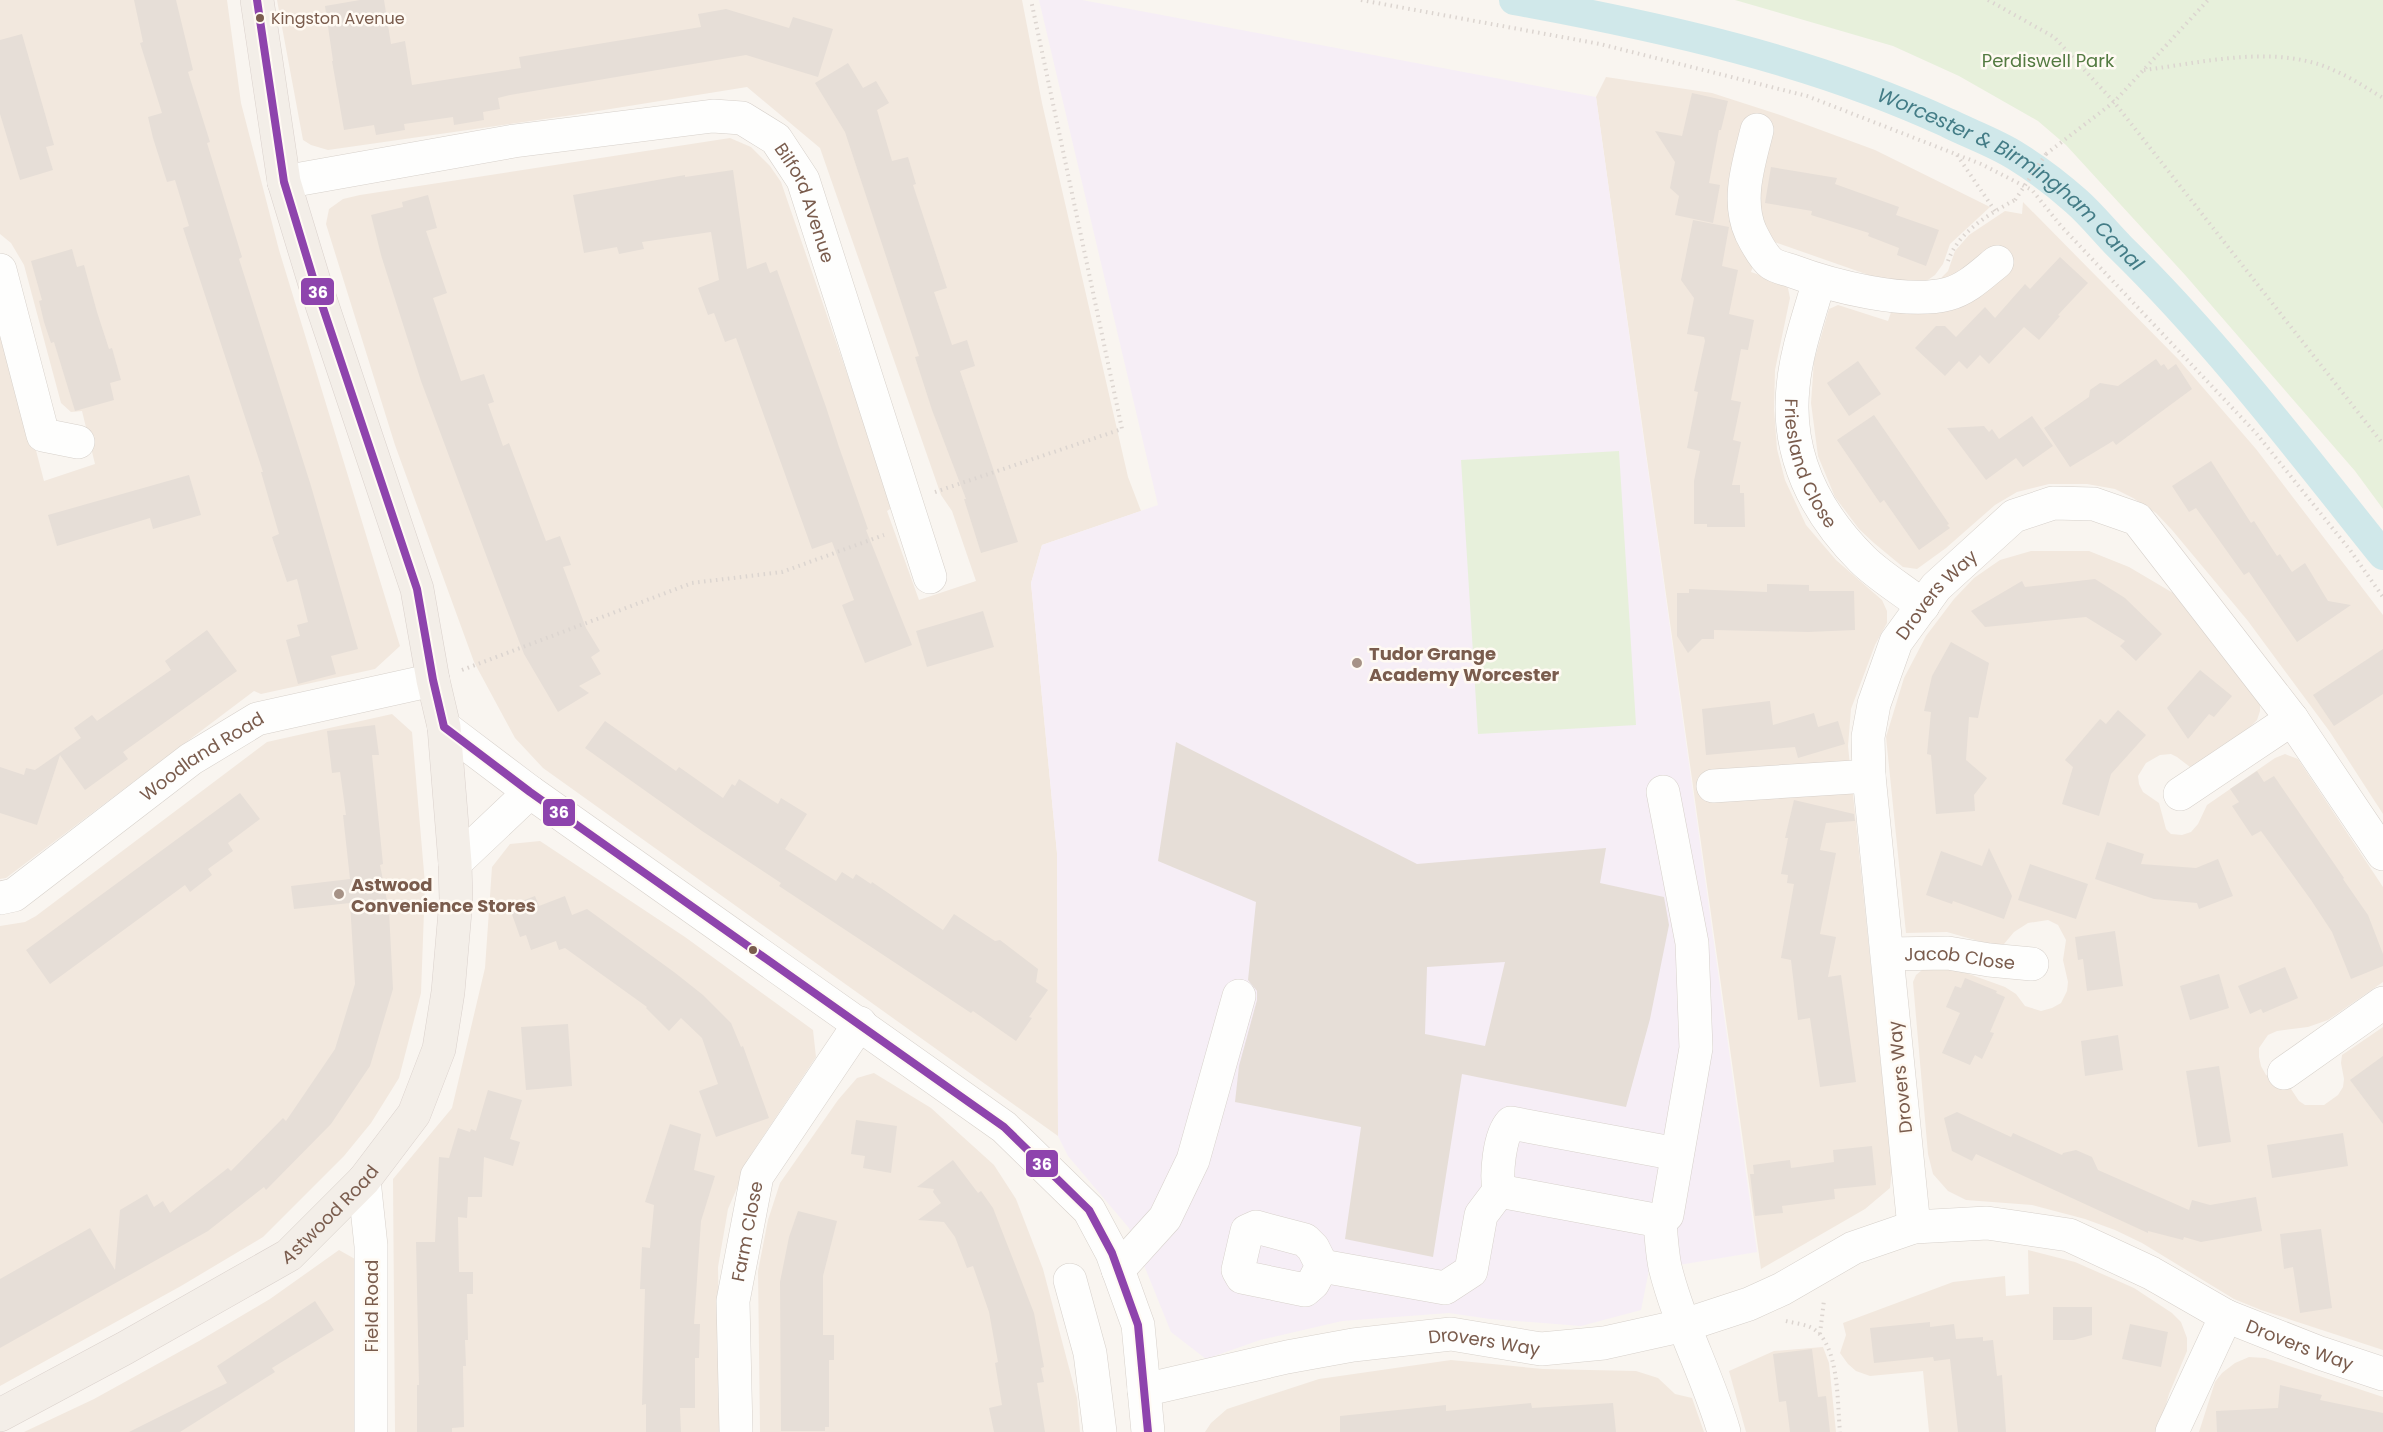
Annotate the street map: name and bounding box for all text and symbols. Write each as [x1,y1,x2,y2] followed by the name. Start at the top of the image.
[271,7,405,30] place label: Kingston Avenue
[254,12,266,24] marker: Kingston Avenue
[1982,48,2115,73] park label: Perdiswell Park
[1873,81,2150,277] water label: Worcester & Birmingham Canal
[769,137,841,266] street label: Bilford Avenue
[300,277,335,306] line badge: 36
[308,281,328,304] text: 36
[1779,398,1843,533] street label: Friesland Close
[1889,543,1982,645] street label: Drovers Way
[1369,641,1559,687] place label: Tudor Grange Academy Worcester
[1350,656,1364,670] marker: Tudor Grange Academy Worcester
[134,705,268,807] street label: Woodland Road
[542,798,576,827] line badge: 36
[549,801,569,824] text: 36
[351,872,536,918] place label: Astwood Convenience Stores
[332,887,346,901] marker: Astwood Convenience Stores
[1904,940,2016,975] street label: Jacob Close
[747,944,759,956] unlabelled marker
[1882,1019,1918,1135] street label: Drovers Way
[1025,1149,1059,1178] line badge: 36
[1032,1153,1052,1176] text: 36
[277,1159,384,1269] street label: Astwood Road
[725,1179,768,1284] street label: Farm Close
[359,1260,384,1352] street label: Field Road
[2242,1313,2357,1376] street label: Drovers Way
[1427,1321,1542,1361] street label: Drovers Way

